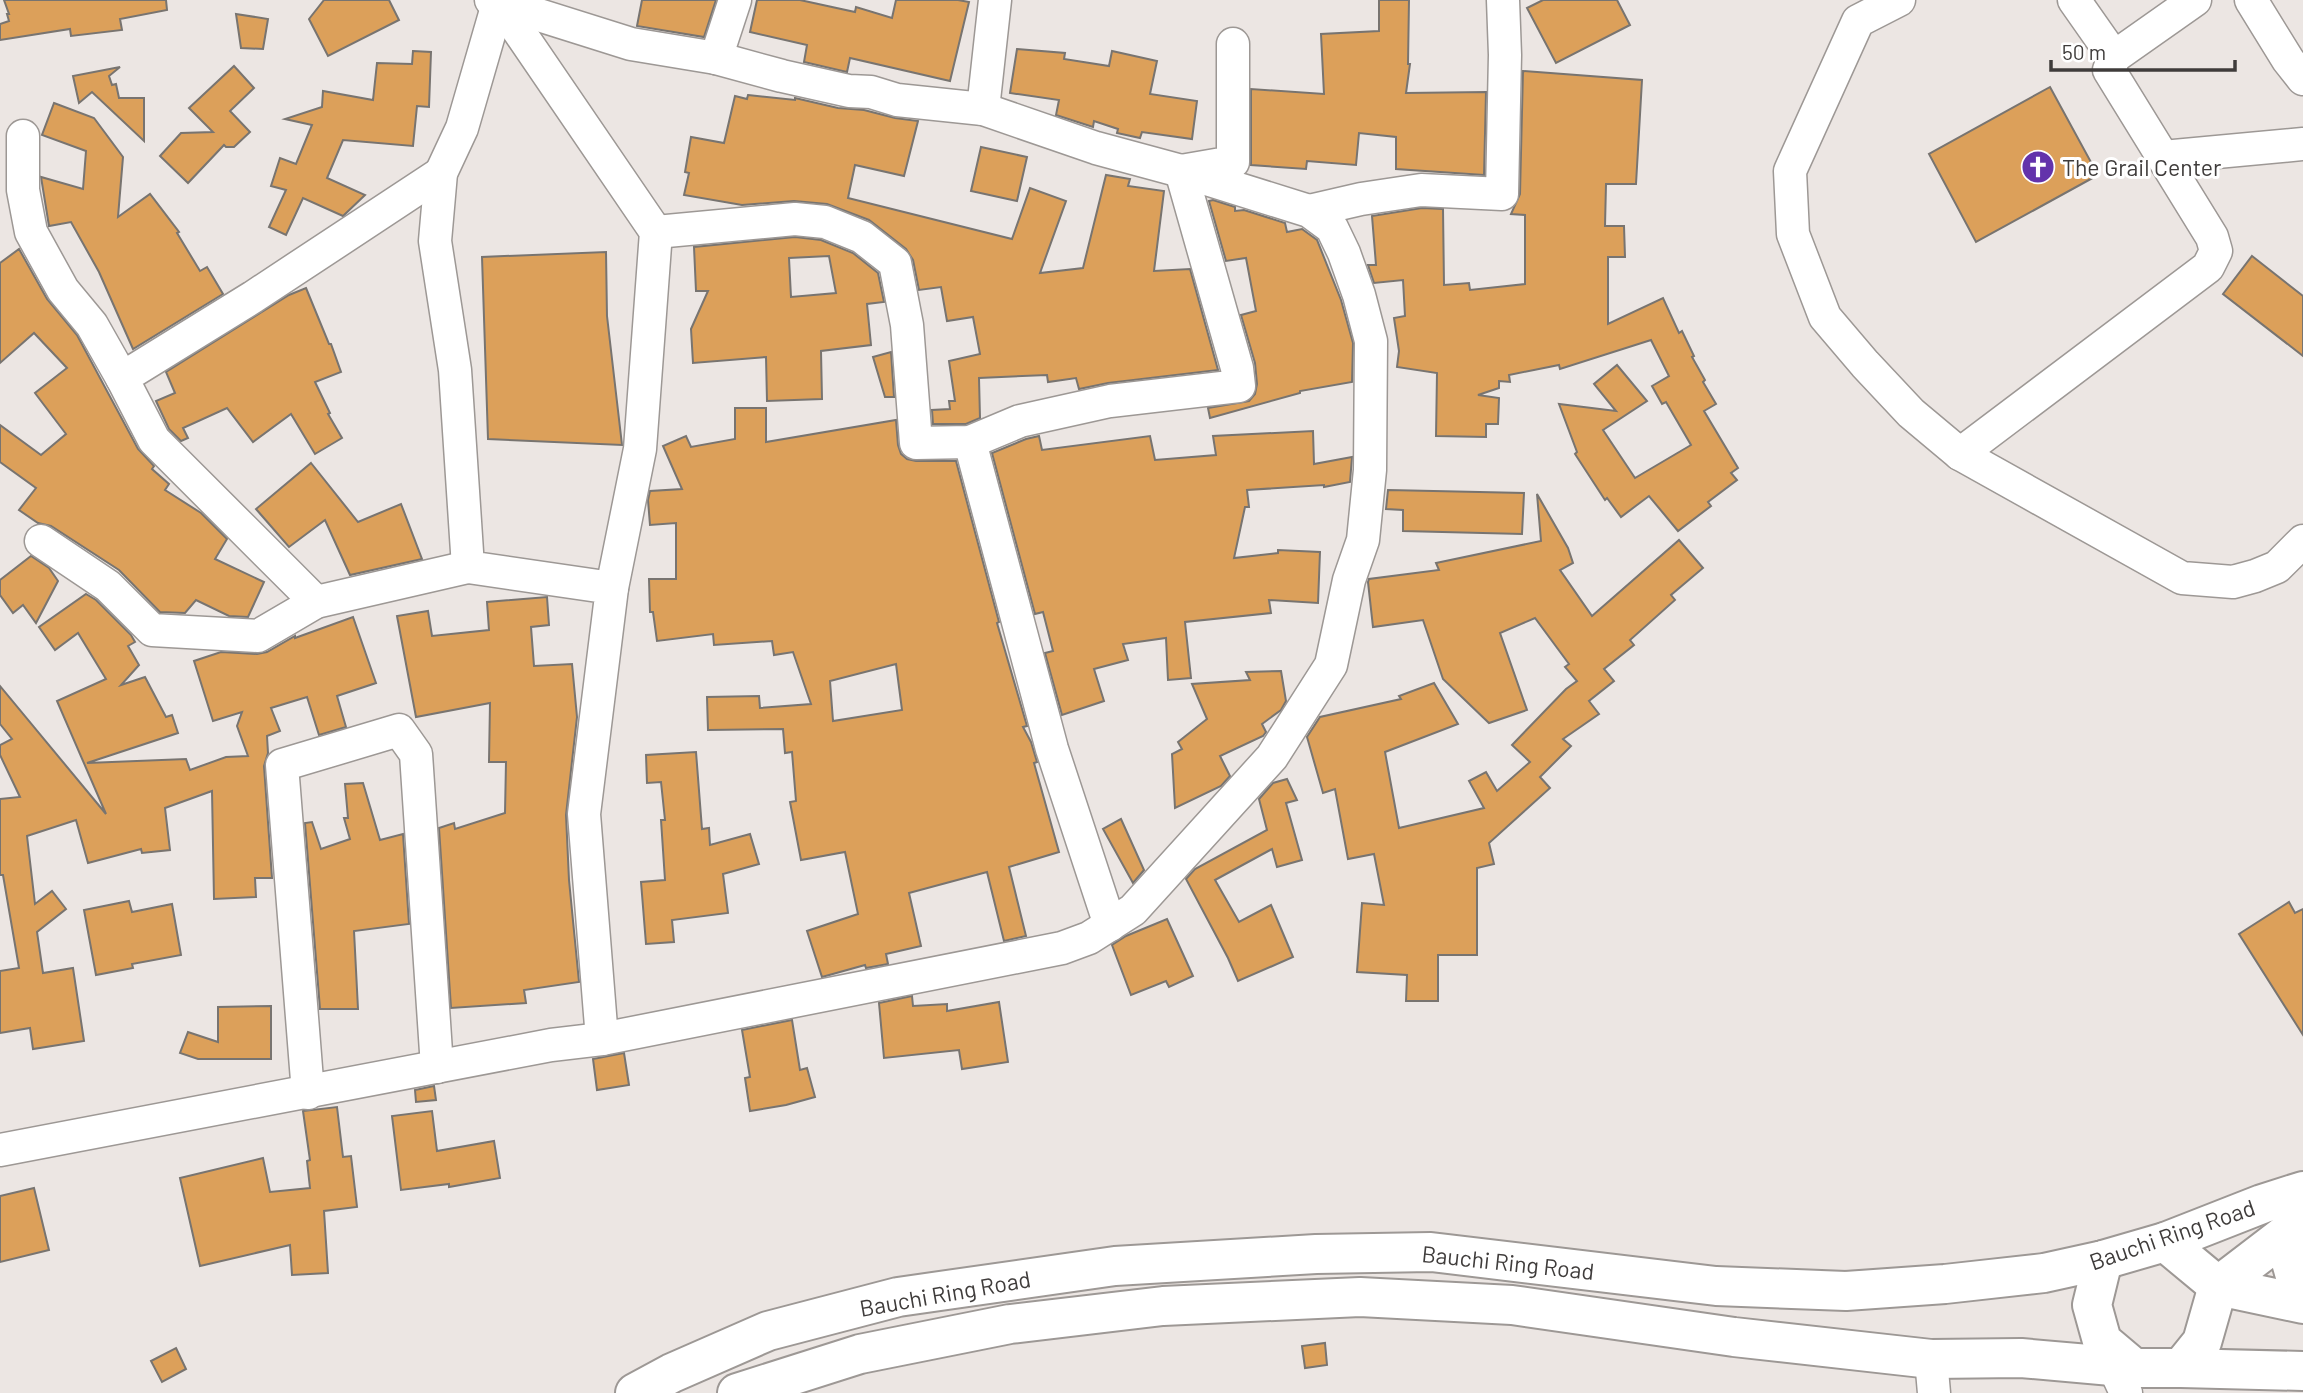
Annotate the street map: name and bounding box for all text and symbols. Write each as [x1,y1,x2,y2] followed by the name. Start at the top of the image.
[2051,28,2235,72] scale bar
[2062,39,2106,64] text: 50 m
[2019,148,2057,186] church icon: The Grail Center
[2062,153,2222,181] place label: The Grail Center
[2086,1193,2258,1275] street label: Bauchi Ring Road
[1420,1239,1596,1285] street label: Bauchi Ring Road
[857,1264,1033,1322] street label: Bauchi Ring Road

